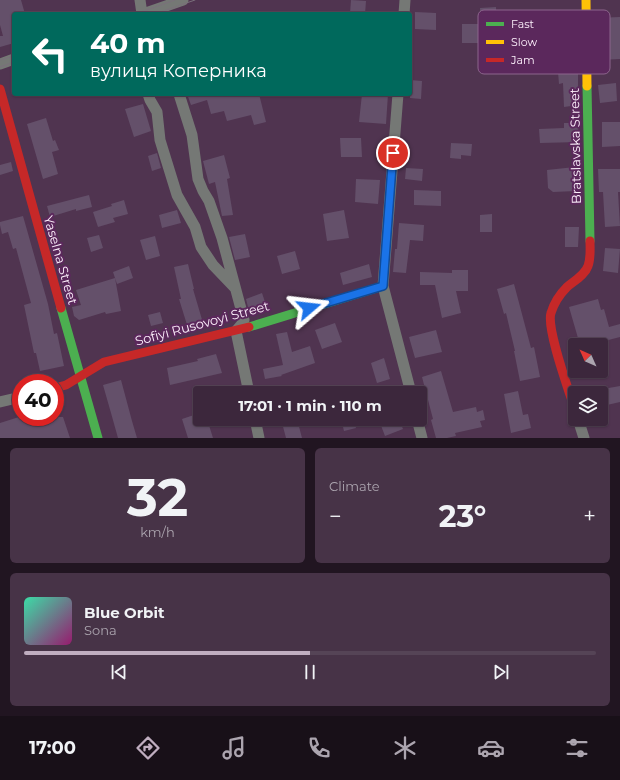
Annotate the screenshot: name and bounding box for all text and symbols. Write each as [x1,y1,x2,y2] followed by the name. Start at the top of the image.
[478,10,610,74] legend
[511,17,535,31] text: Fast
[90,26,166,60] text: 40 m
[24,28,76,80] icon: left
[511,35,537,49] text: Slow
[510,53,535,67] text: Jam
[90,60,267,82] text: вулиця Коперника
[566,88,584,204] street label: Bratslavska Street
[376,136,410,170] pin
[382,142,404,164] icon: arrive
[41,214,81,306] street label: Yaselna Street
[288,287,330,329] position arrow
[133,297,271,349] street label: Sofiyi Rusovoyi Street
[568,338,608,378] north arrow
[568,338,608,426] map controls
[12,374,64,426] speed limit sign: 40
[568,386,608,426] button: layers
[238,396,382,415] text: 17:01 · 1 min · 110 m
[127,466,188,529] text: 32
[329,478,380,494] text: Climate
[439,498,486,535] text: 23°
[329,503,342,530] text: −
[583,503,596,530] text: +
[140,524,175,540] text: km/h
[84,603,164,622] text: Blue Orbit
[84,622,117,638] text: Sona
[108,661,130,683] icon: previous
[299,661,321,683] icon: pause
[490,661,512,683] icon: next
[134,734,162,762] icon: directions
[220,734,248,762] icon: music
[305,734,333,762] icon: phone
[391,734,419,762] icon: climate
[477,734,505,762] icon: car
[563,734,591,762] icon: filters
[29,737,76,759] text: 17:00

